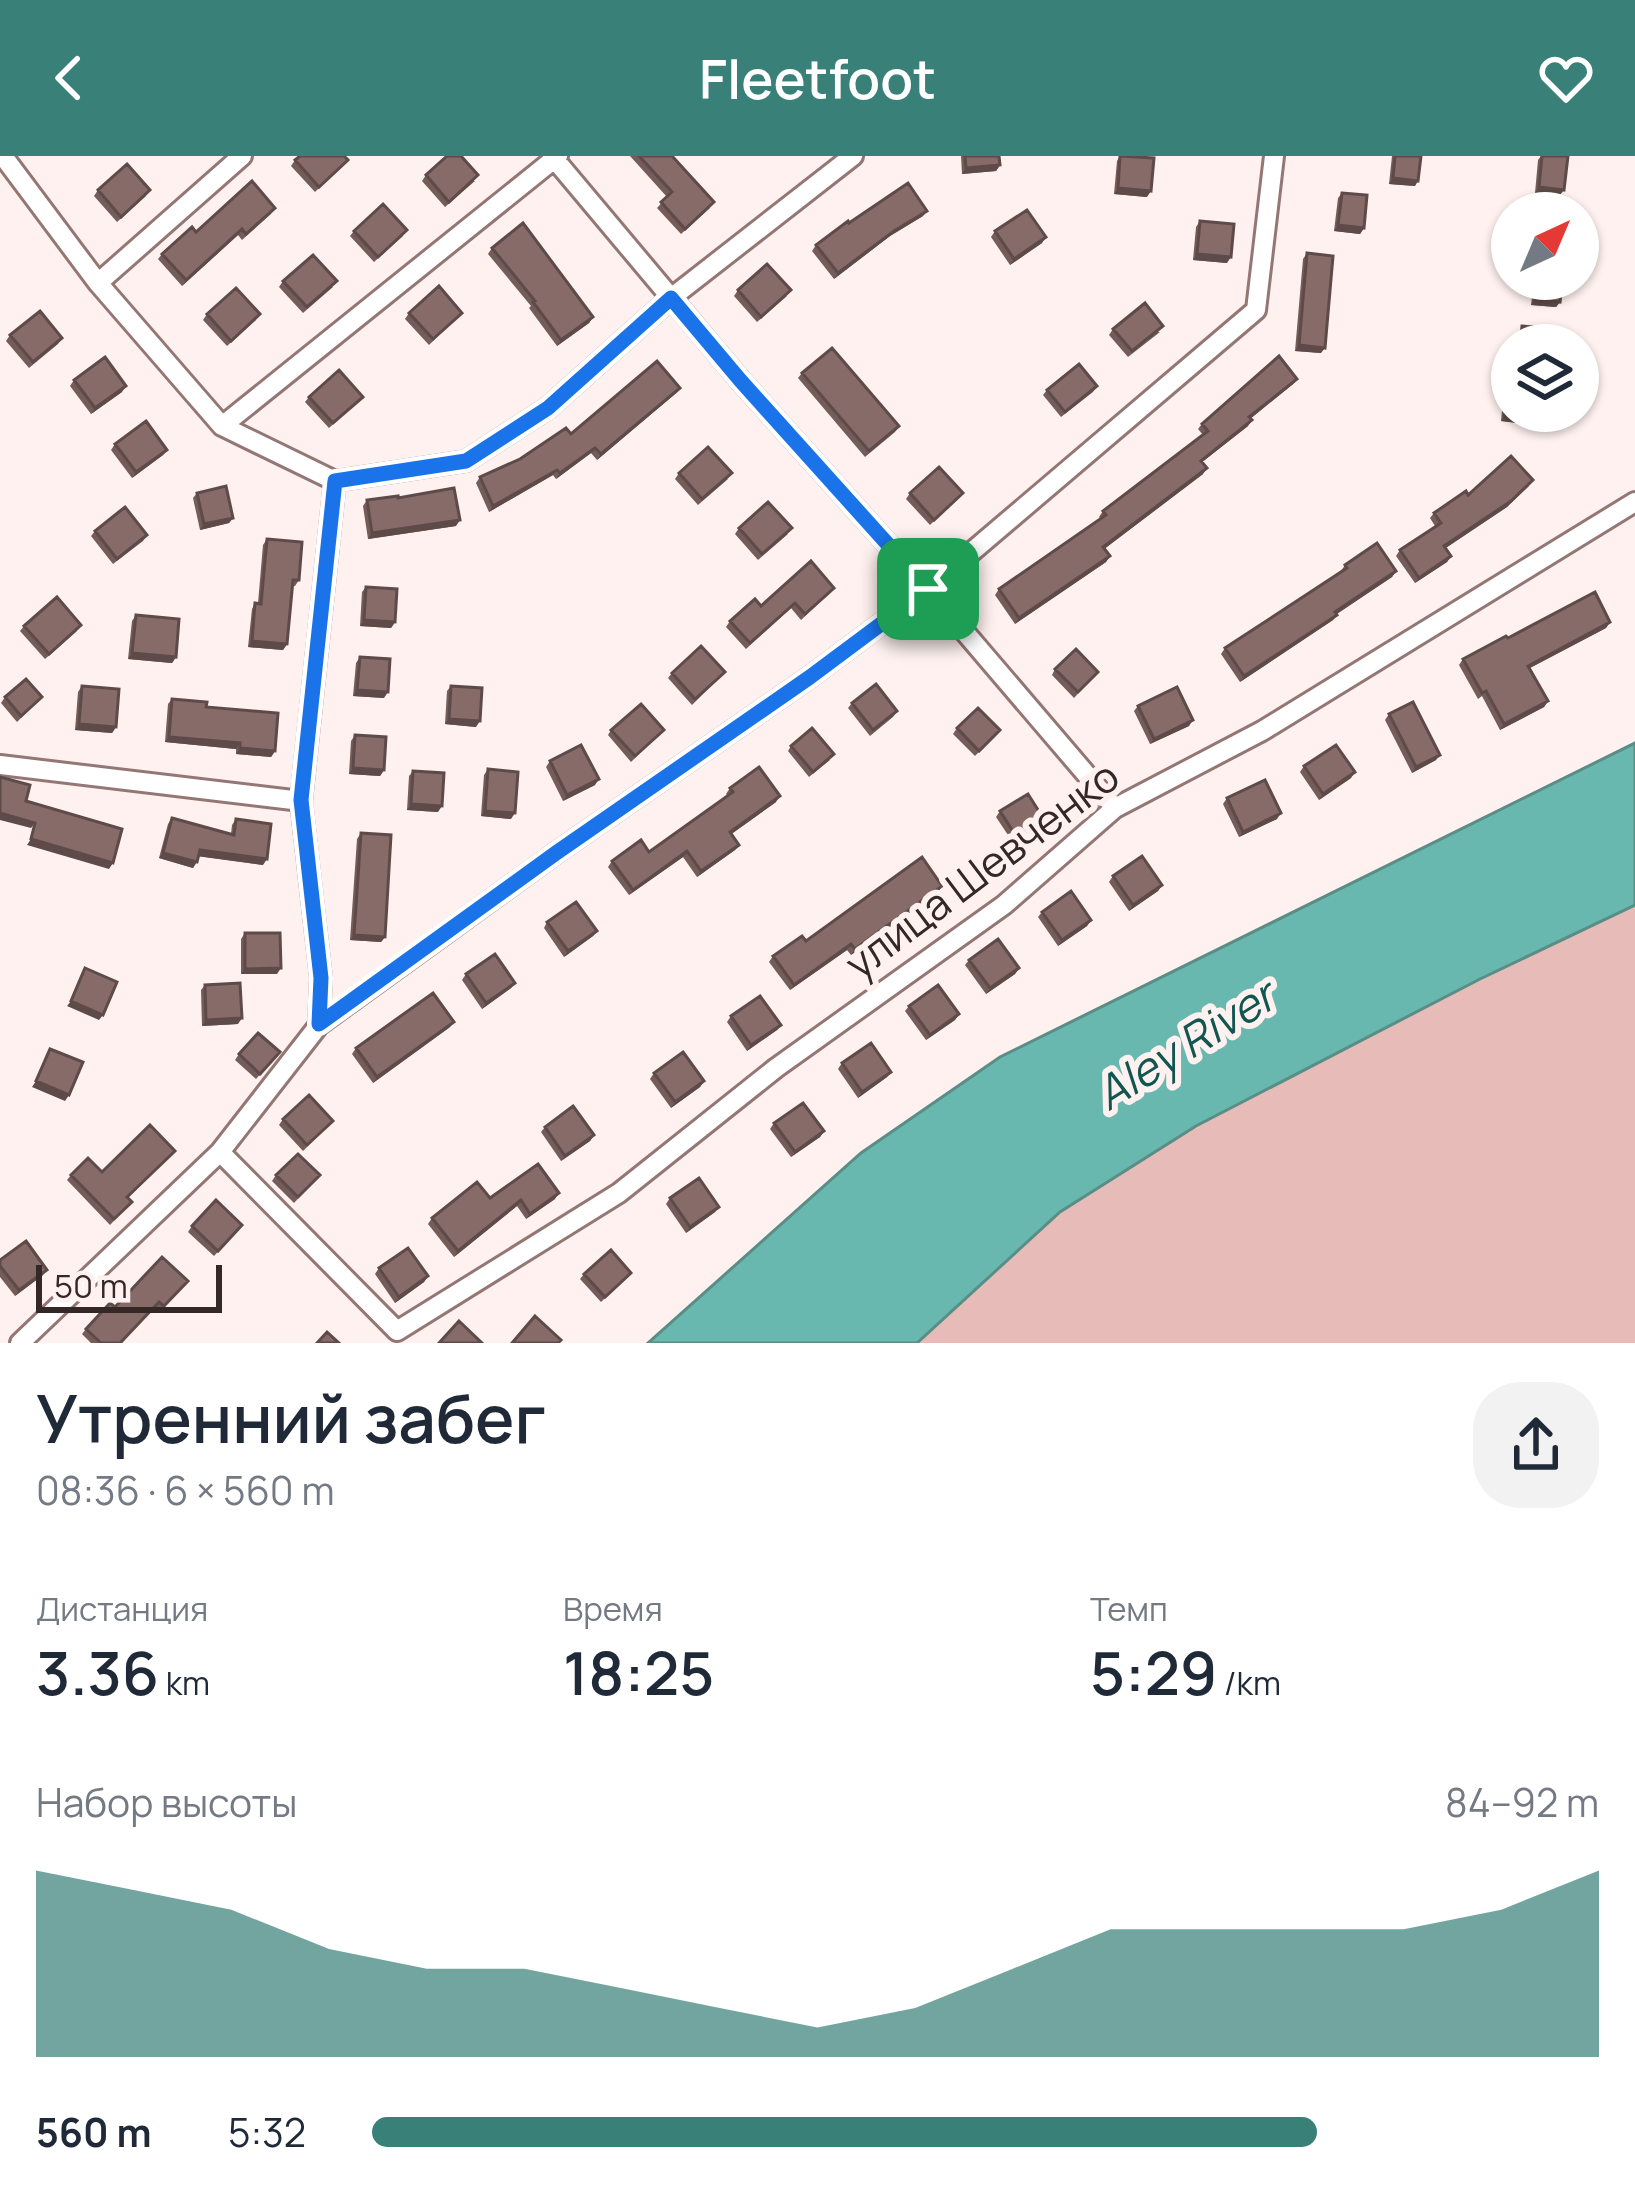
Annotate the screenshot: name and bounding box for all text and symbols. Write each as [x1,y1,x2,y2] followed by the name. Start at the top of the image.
[699,41,936,115] text: Fleetfoot
[36,45,102,111] icon: back
[1533,45,1599,111] icon: heart
[1491,192,1599,300] north arrow
[1491,192,1599,432] map controls
[1491,324,1599,432] button: layers
[877,538,979,640] pin
[895,556,961,622] icon: arrive
[832,747,1130,992] street label: улица Шевченко
[1083,962,1291,1124] water label: Aley River
[36,1259,222,1312] scale bar
[54,1263,128,1308] text: 50 m
[36,1373,546,1463] text: Утренний забег
[1473,1382,1599,1508] button: share
[36,1463,335,1517] text: 08:36 · 6 × 560 m
[36,1586,208,1631] text: Дистанция
[563,1586,663,1631] text: Время
[1090,1586,1168,1631] text: Темп
[36,1631,159,1713] text: 3.36
[563,1631,714,1713] text: 18:25
[1090,1631,1217,1713] text: 5:29
[159,1660,210,1705] text: km
[1217,1660,1281,1705] text: /km
[36,1775,298,1829] text: Набор высоты
[1445,1775,1599,1829] text: 84–92 m
[36,2105,152,2159] text: 560 m
[228,2105,306,2159] text: 5:32

